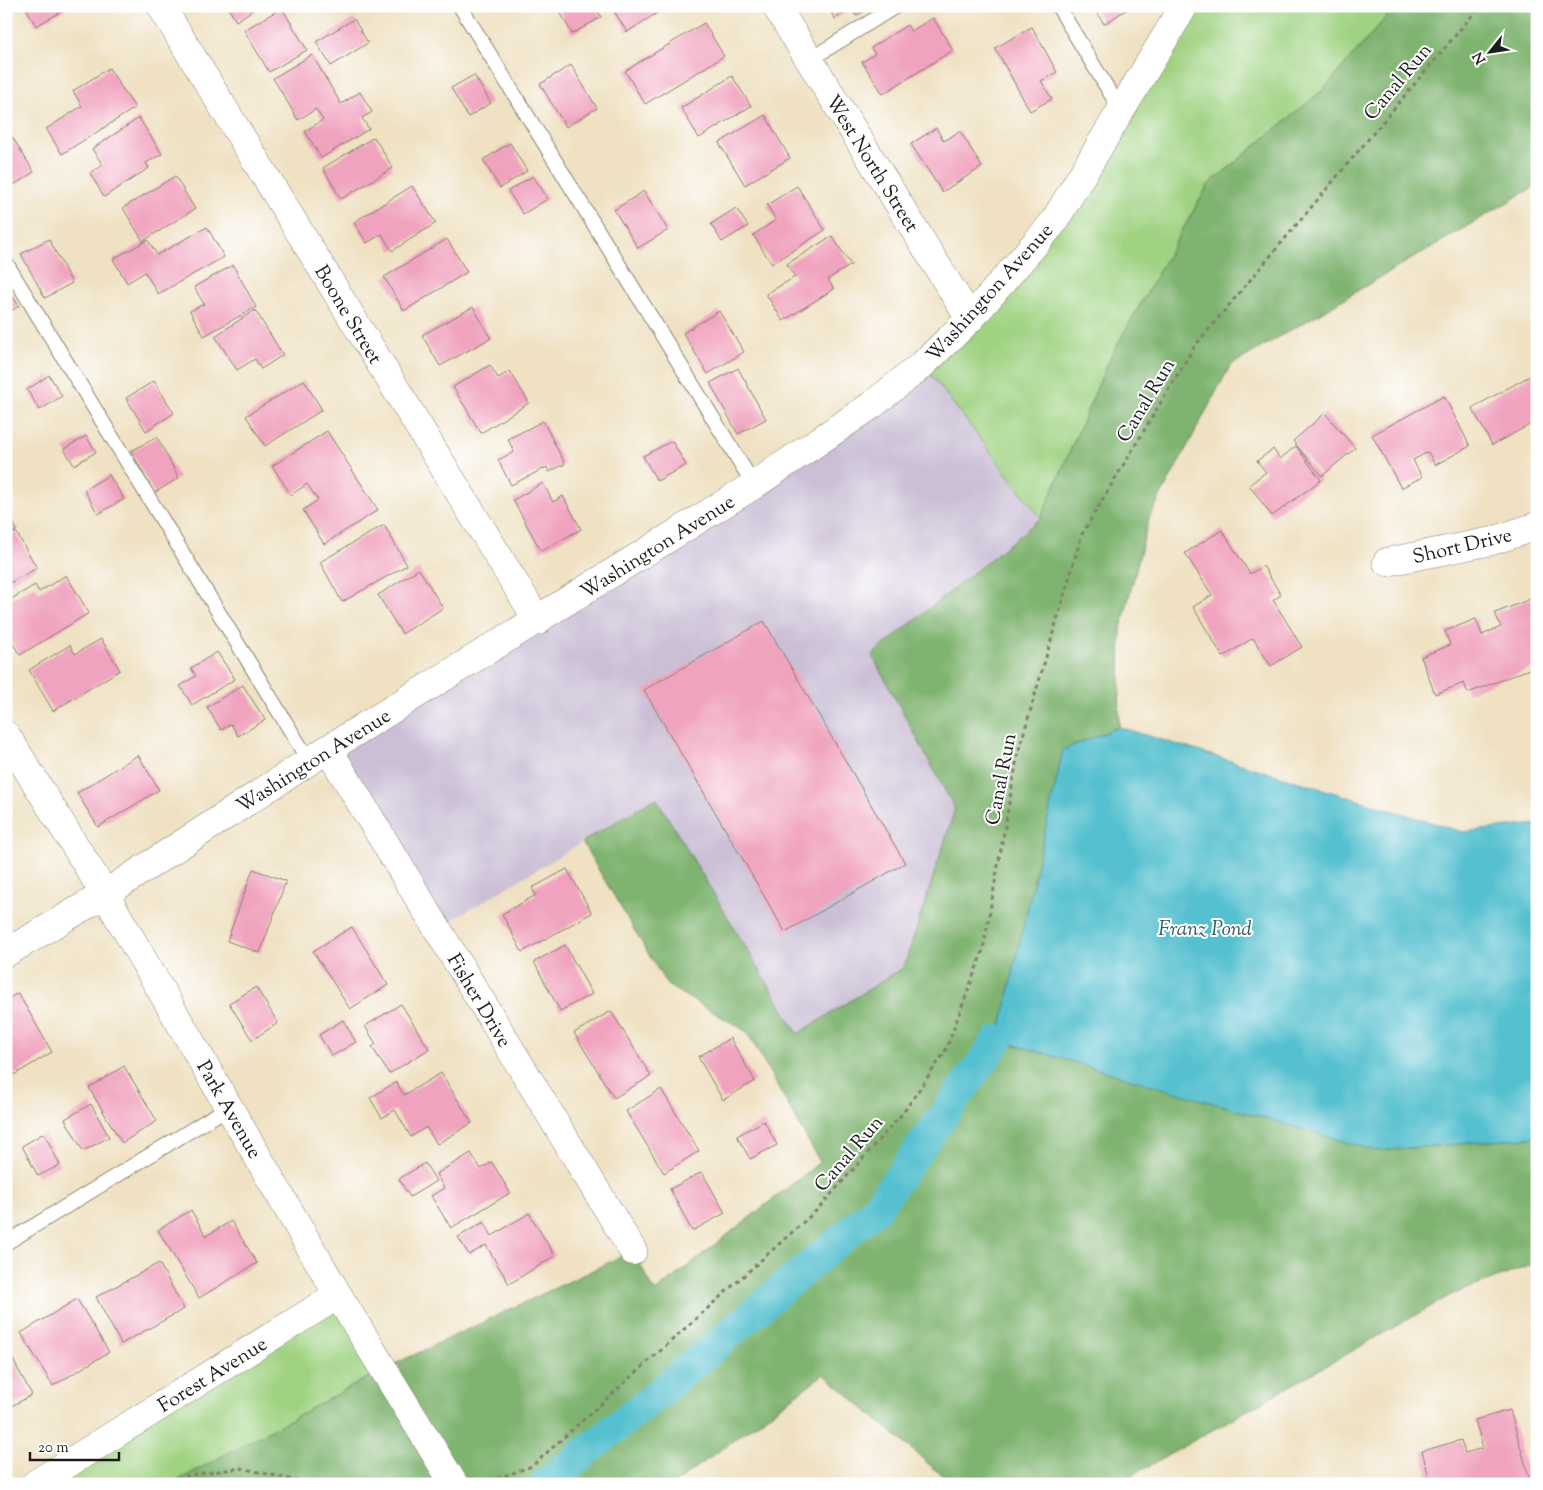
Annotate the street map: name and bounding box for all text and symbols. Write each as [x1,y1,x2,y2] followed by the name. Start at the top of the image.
[1466,28,1516,78] north arrow
[1358,38,1440,128] street label: Canal Run
[1469,48,1492,67] text: N
[817,90,925,239] street label: West North Street
[921,218,1061,369] street label: Washington Avenue
[306,260,388,371] street label: Boone Street
[1111,354,1184,449] street label: Canal Run
[575,489,741,607] street label: Washington Avenue
[1410,522,1515,573] street label: Short Drive
[231,703,397,821] street label: Washington Avenue
[979,731,1026,828] street label: Canal Run
[1158,915,1253,945] water label: Franz Pond
[438,949,517,1054] street label: Fisher Drive
[188,1056,268,1165] street label: Park Avenue
[808,1110,891,1199] street label: Canal Run
[153,1331,274,1421] street label: Forest Avenue
[30,1430,119,1462] scale bar
[38,1438,69,1459] text: 20 m

